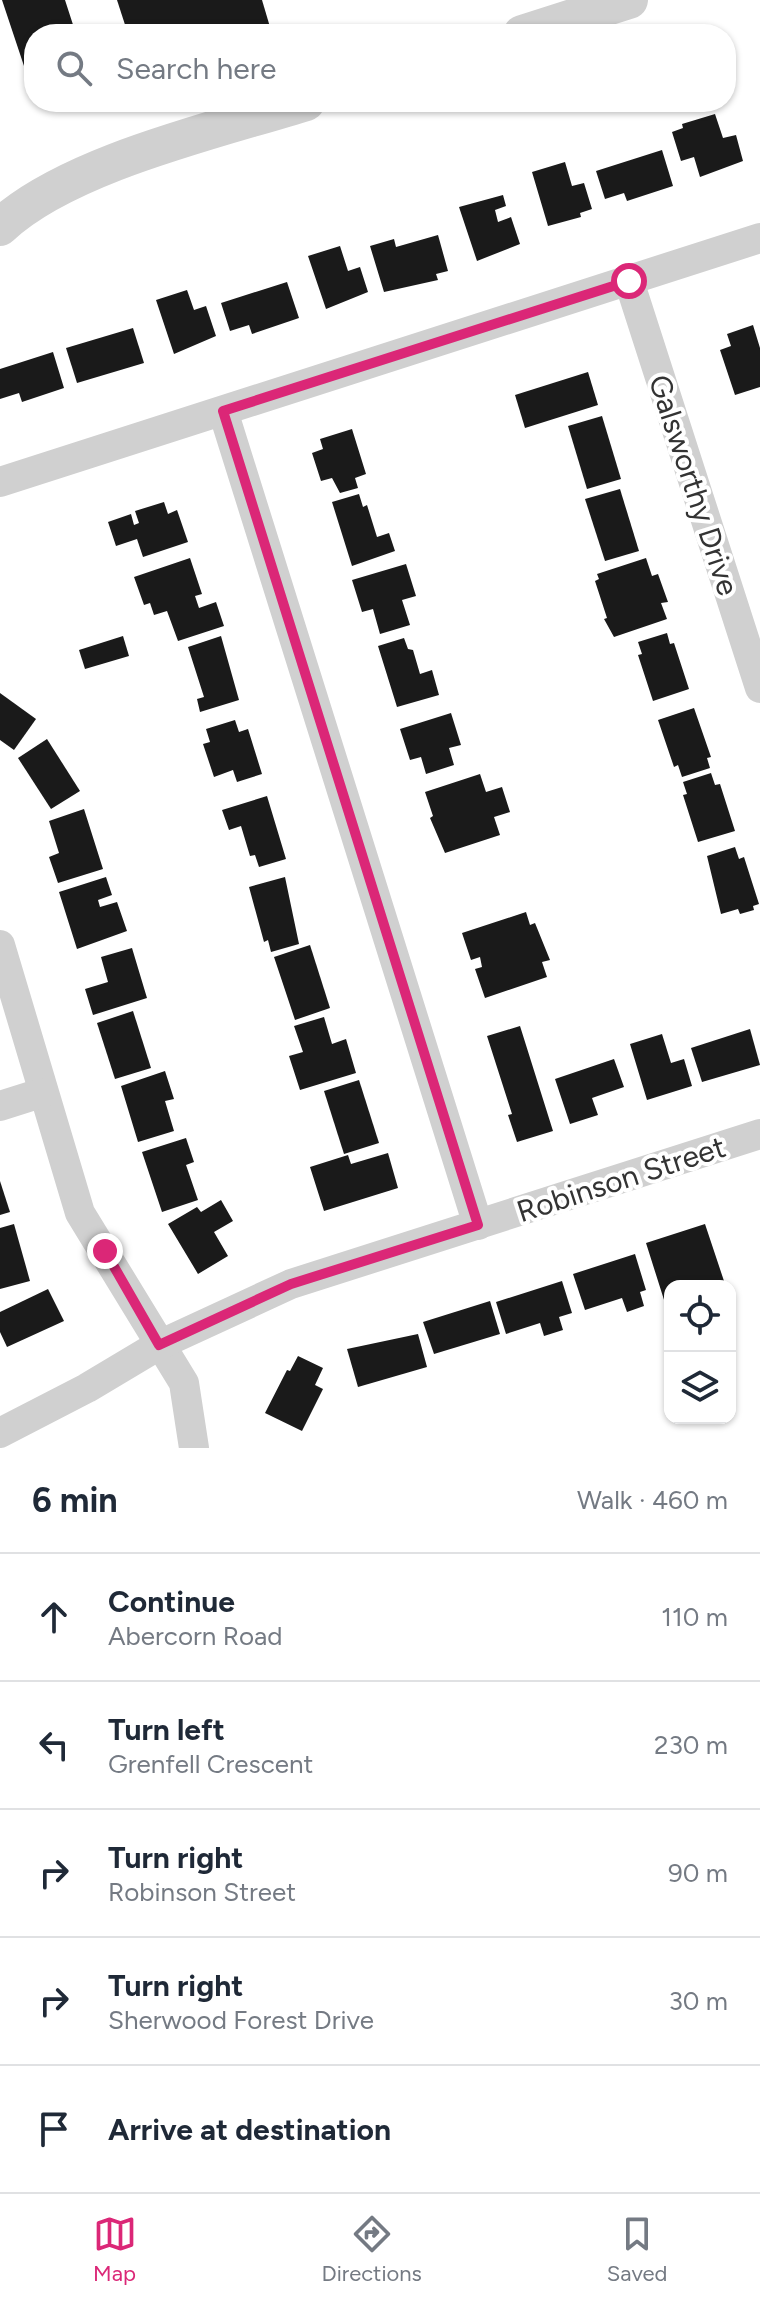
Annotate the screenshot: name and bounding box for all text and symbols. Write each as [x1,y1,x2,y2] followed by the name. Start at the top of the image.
[24,24,736,112] search box
[52,46,96,90] icon: search
[116,50,276,87] text: Search here
[611,263,647,299] route start
[641,370,747,600] street label: Galsworthy Drive
[512,1128,730,1230] street label: Robinson Street
[87,1233,123,1269] route end
[664,1280,736,1424] map controls
[664,1280,736,1352] button: locate
[664,1352,736,1424] button: layers
[32,1480,118,1521] text: 6 min
[577,1484,728,1516] text: Walk · 460 m
[108,1583,235,1620] text: Continue
[32,1595,76,1639] icon: ahead
[661,1601,728,1633] text: 110 m
[108,1620,283,1652] text: Abercorn Road
[108,1711,225,1748] text: Turn left
[32,1723,76,1767] icon: left
[654,1729,728,1761] text: 230 m
[108,1748,313,1780] text: Grenfell Crescent
[108,1839,243,1876] text: Turn right
[32,1851,76,1895] icon: right
[668,1857,728,1889] text: 90 m
[108,1876,296,1908] text: Robinson Street
[108,1967,243,2004] text: Turn right
[32,1979,76,2023] icon: right
[669,1985,728,2017] text: 30 m
[108,2004,374,2036] text: Sherwood Forest Drive
[32,2107,76,2151] icon: arrive
[108,2111,391,2148] text: Arrive at destination
[93,2212,137,2287] tab: Map
[322,2212,422,2287] tab: Directions
[607,2212,667,2287] tab: Saved

